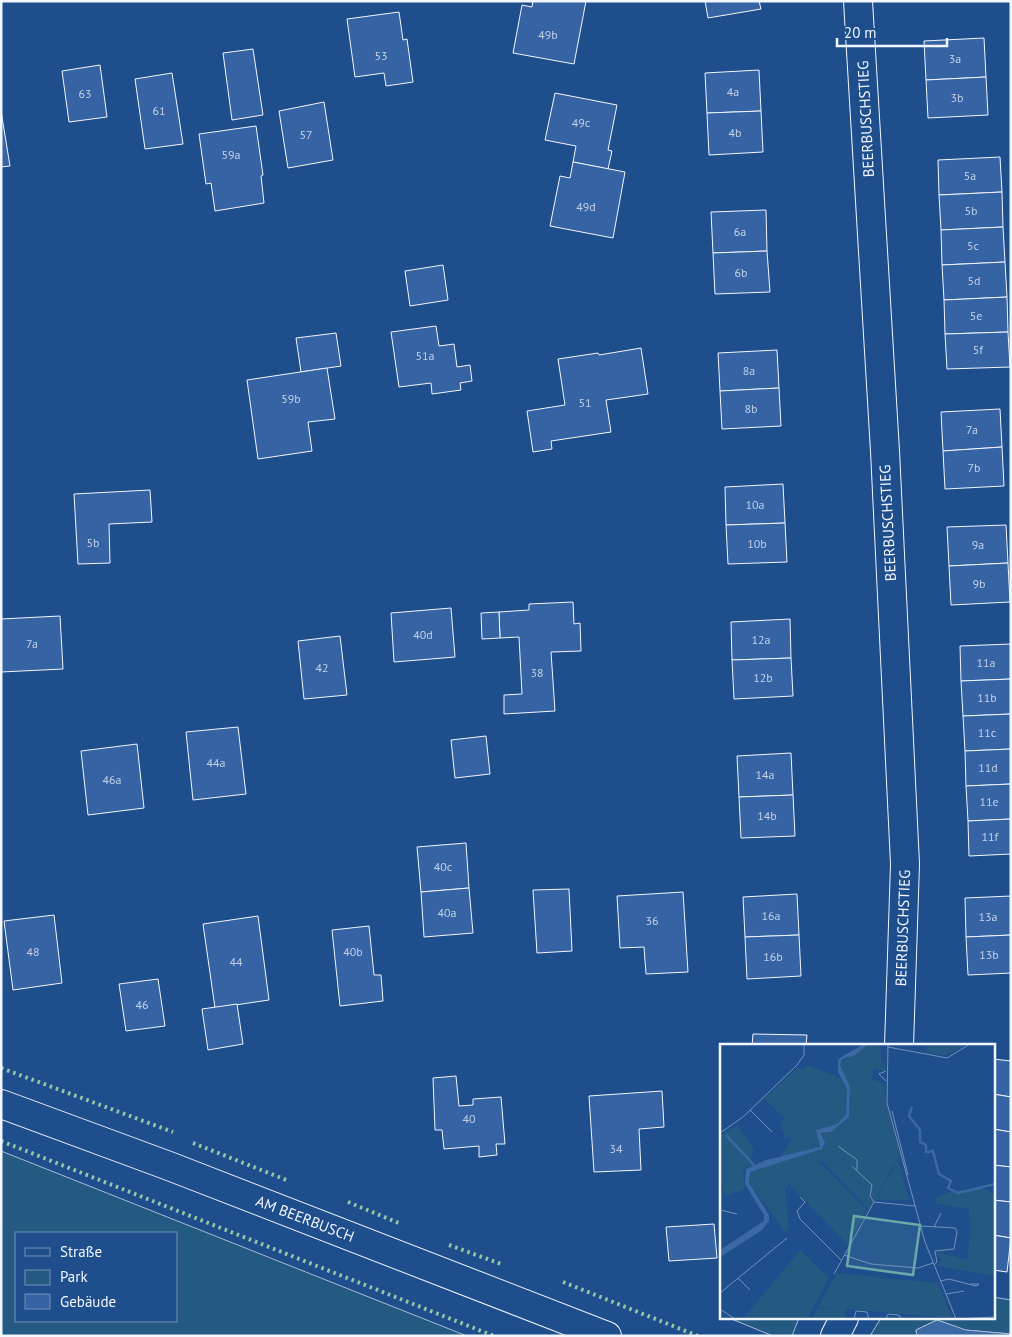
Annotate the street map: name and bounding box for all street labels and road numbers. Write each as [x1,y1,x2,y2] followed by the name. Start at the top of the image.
[853,60,878,178] street label: BEERBUSCHSTIEG
[875,464,900,582] street label: BEERBUSCHSTIEG
[891,869,914,987] street label: BEERBUSCHSTIEG
[253,1191,357,1246] street label: AM BEERBUSCH

